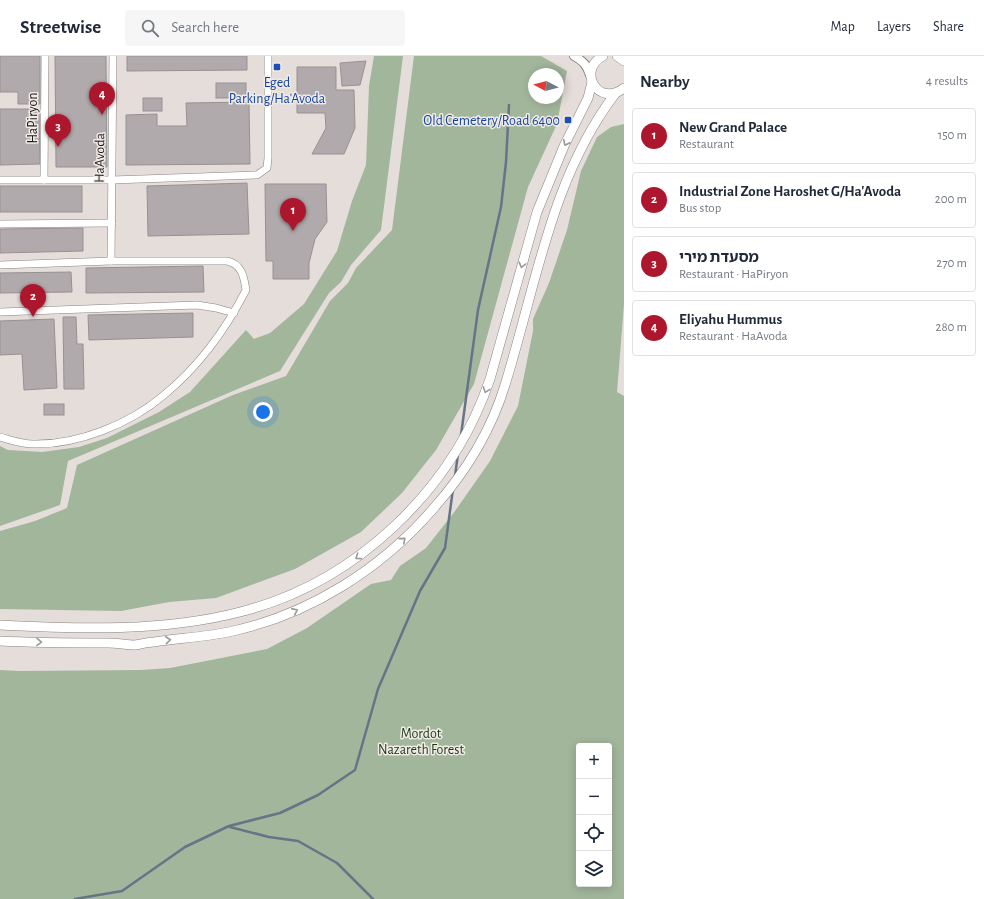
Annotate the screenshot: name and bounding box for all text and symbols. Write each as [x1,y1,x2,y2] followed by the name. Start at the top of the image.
[125,10,405,46] search box
[139,17,161,39] icon: search
[20,18,101,37] text: Streetwise
[171,20,239,35] text: Search here
[830,20,855,34] text: Map
[877,20,911,34] text: Layers
[933,20,964,34] text: Share
[272,62,282,72] marker: Eged Parking/Ha'Avoda
[528,68,564,104] north arrow
[640,73,690,90] text: Nearby
[926,75,968,88] text: 4 results
[229,76,326,106] place label: Eged Parking/Ha'Avoda
[89,82,115,115] pin: 4
[26,93,40,143] street label: HaPiryon
[45,114,71,147] pin: 3
[423,114,560,128] place label: Old Cemetery/Road 6400
[563,115,573,125] marker: Old Cemetery/Road 6400
[679,120,787,135] text: New Grand Palace
[652,129,656,142] text: 1
[938,129,967,142] text: 150 m
[93,132,107,183] street label: HaAvoda
[679,138,734,151] text: Restaurant
[563,139,571,146] one-way arrow
[679,184,901,199] text: Industrial Zone Haroshet G/Ha'Avoda
[651,193,657,206] text: 2
[935,193,967,206] text: 200 m
[280,198,306,231] pin: 1
[679,202,721,215] text: Bus stop
[679,250,759,265] text: מסעדת מירי
[651,257,657,270] text: 3
[936,257,967,270] text: 270 m
[518,262,526,268] one-way arrow
[679,268,789,281] text: Restaurant · HaPiryon
[20,284,46,317] pin: 2
[679,312,782,327] text: Eliyahu Hummus
[651,321,657,334] text: 4
[936,321,967,334] text: 280 m
[679,330,788,343] text: Restaurant · HaAvoda
[483,386,491,393] one-way arrow
[253,402,273,422] your location
[398,538,406,545] one-way arrow
[355,552,362,559] one-way arrow
[290,608,298,616] one-way arrow
[165,636,172,645] one-way arrow
[36,638,42,647] one-way arrow
[378,727,464,757] park label: Mordot Nazareth Forest
[576,743,612,887] map controls
[576,743,612,779] button: +
[576,779,612,815] button: −
[576,815,612,851] button: locate
[576,851,612,887] button: layers

